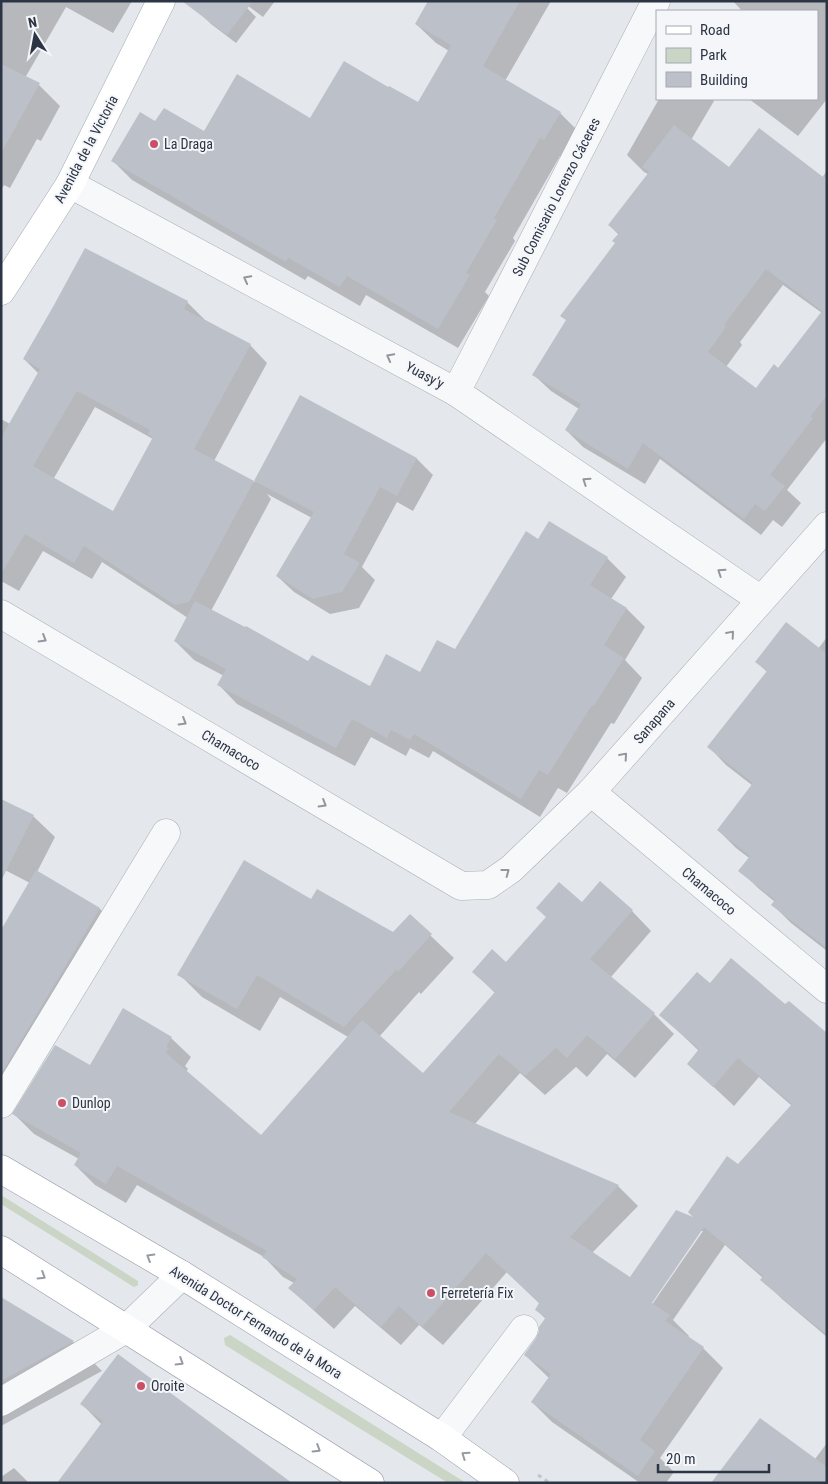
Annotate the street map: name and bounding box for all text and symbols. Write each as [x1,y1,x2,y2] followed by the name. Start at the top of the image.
[10,10,60,60] north arrow
[656,10,818,100] legend
[27,14,38,31] text: N
[700,21,730,39] text: Road
[700,46,727,64] text: Park
[700,71,748,89] text: Building
[51,92,121,206] street label: Avenida de la Victoria
[509,115,603,279] street label: Sub Comisario Lorenzo Cáceres
[164,136,213,152] place label: La Draga
[148,138,160,150] marker: La Draga
[243,276,252,286] one-way arrow
[386,353,395,363] one-way arrow
[403,358,447,392] street label: Yuasy'y
[583,478,592,487] one-way arrow
[717,569,726,578] one-way arrow
[725,630,734,639] one-way arrow
[38,633,47,643] one-way arrow
[630,695,678,747] street label: Sanapana
[178,715,187,725] one-way arrow
[199,726,263,774] street label: Chamacoco
[618,752,627,761] one-way arrow
[318,798,327,808] one-way arrow
[679,864,739,918] street label: Chamacoco
[500,869,510,878] one-way arrow
[72,1095,111,1111] place label: Dunlop
[56,1097,68,1109] marker: Dunlop
[147,1253,156,1263] one-way arrow
[167,1262,345,1382] street label: Avenida Doctor Fernando de la Mora
[37,1269,46,1279] one-way arrow
[441,1285,513,1301] place label: Ferretería Fix
[425,1287,437,1299] marker: Ferretería Fix
[175,1356,184,1366] one-way arrow
[151,1378,185,1394] place label: Oroite
[135,1380,147,1392] marker: Oroite
[658,1442,769,1474] scale bar
[312,1443,321,1453] one-way arrow
[666,1450,696,1468] text: 20 m
[462,1452,471,1461] one-way arrow

